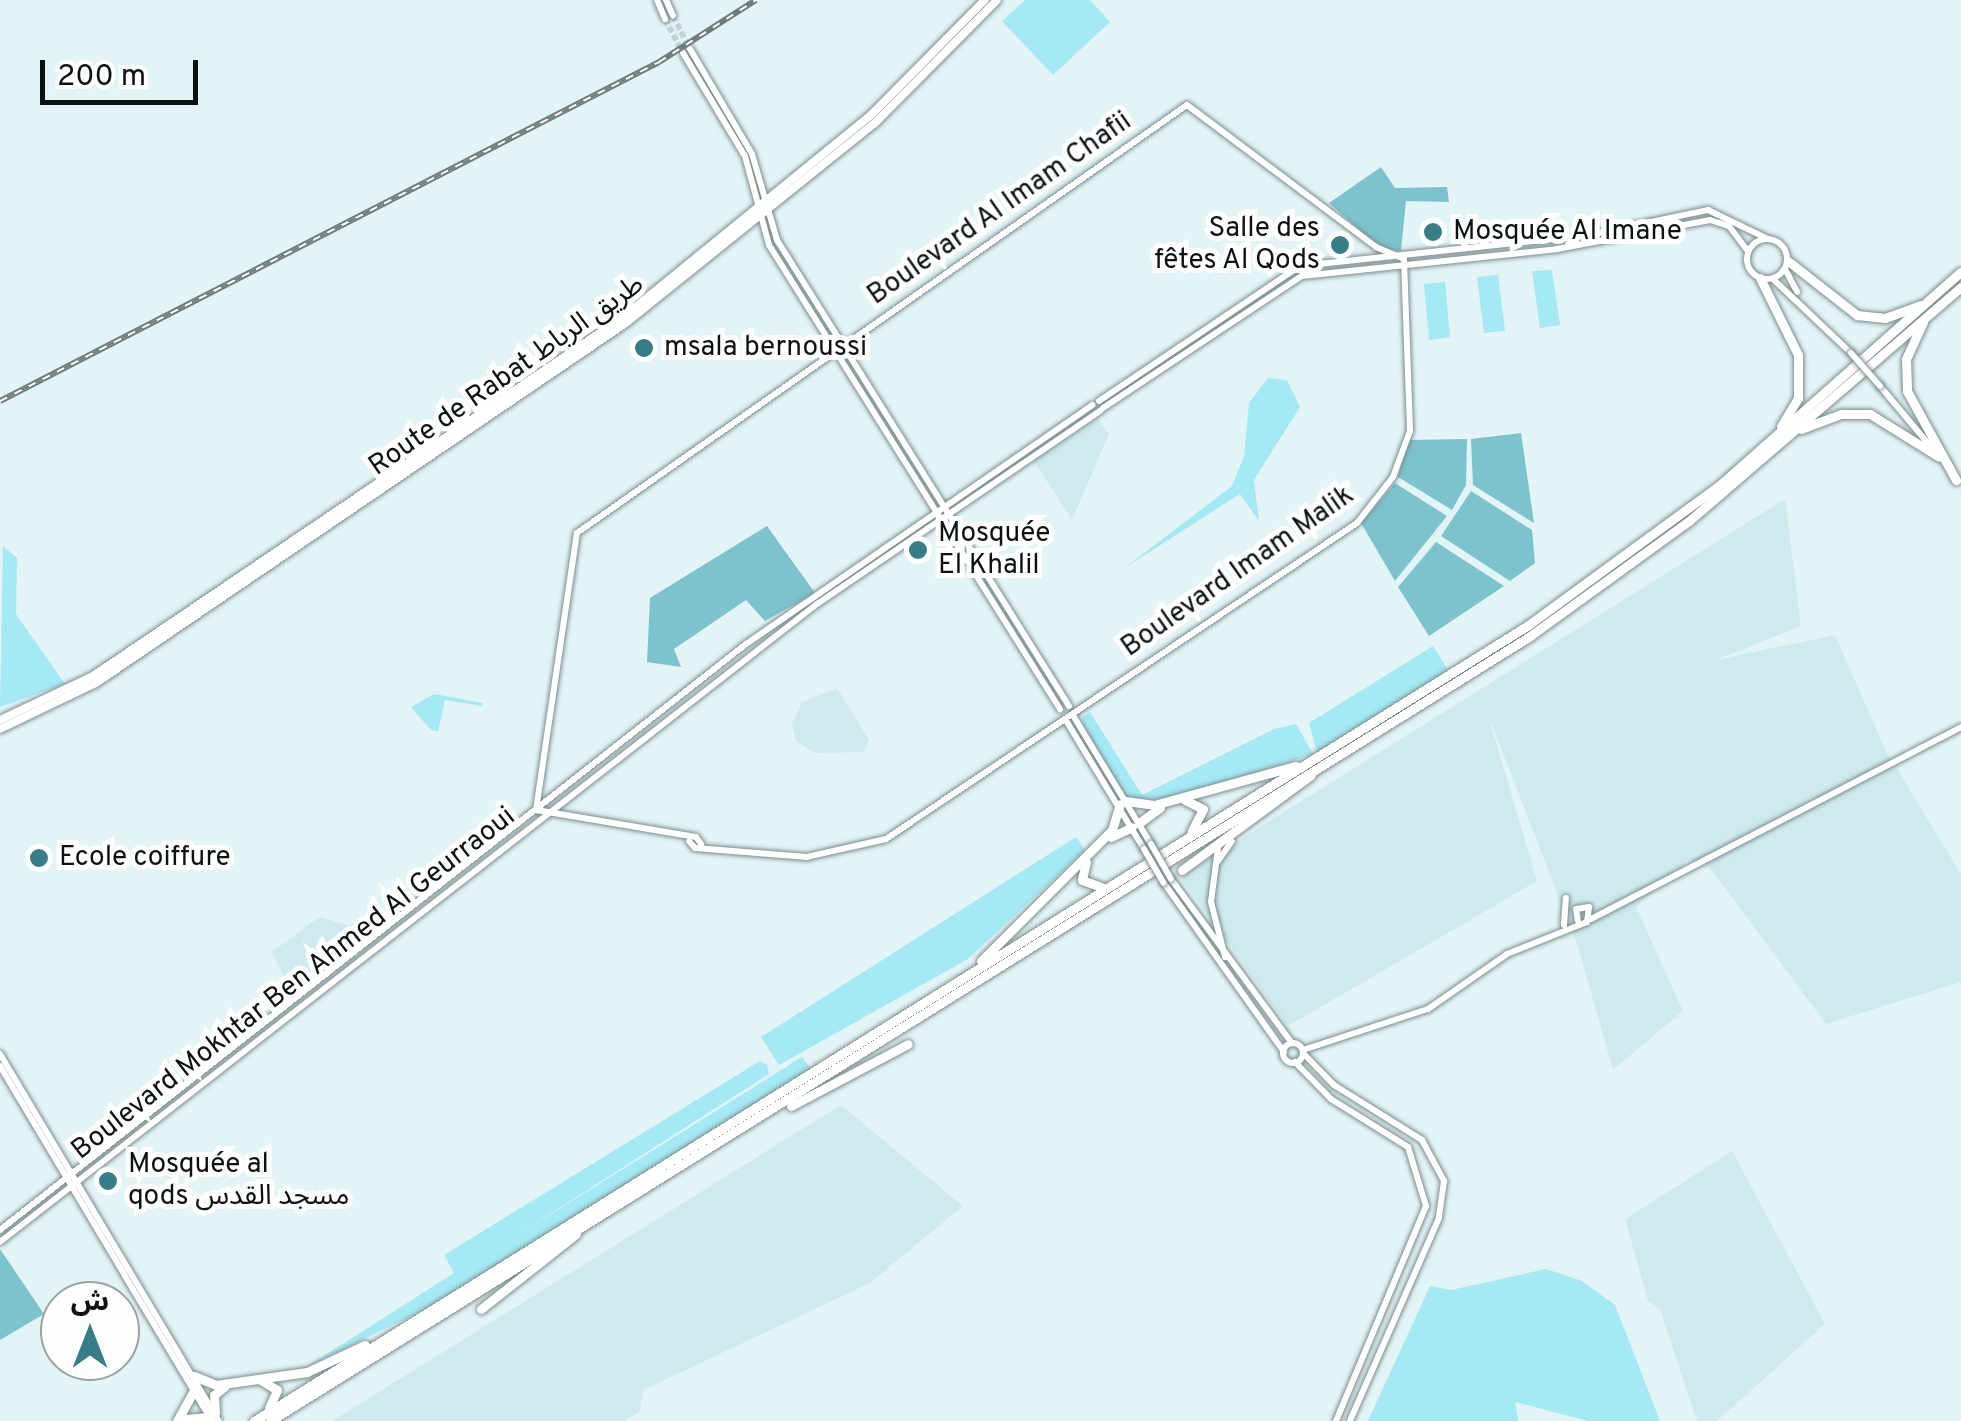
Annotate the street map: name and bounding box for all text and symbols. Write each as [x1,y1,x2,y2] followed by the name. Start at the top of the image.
[45,40,202,102] scale bar
[57,59,146,96] text: 200 m
[861,105,1139,313] street label: Boulevard Al Imam Chafii
[1153,212,1320,278] place label: Salle des fêtes Al Qods
[1453,215,1683,249] place label: Mosquée Al Imane
[1422,221,1444,243] marker: Mosquée Al Imane
[1329,234,1351,256] marker: Salle des fêtes Al Qods
[363,268,651,484] street label: Route de Rabat طريق الرباط
[664,331,867,365] place label: msala bernoussi
[633,337,655,359] marker: msala bernoussi
[1115,479,1361,665] street label: Boulevard Imam Malik
[938,517,1050,583] place label: Mosquée El Khalil
[907,539,929,561] marker: Mosquée El Khalil
[65,800,523,1168] street label: Boulevard Mokhtar Ben Ahmed Al Geurraoui
[59,841,231,875] place label: Ecole coiffure
[28,847,50,869] marker: Ecole coiffure
[128,1148,350,1214] place label: Mosquée al qods مسجد القدس
[97,1170,119,1192] marker: Mosquée al qods مسجد القدس
[40,1281,140,1381] north arrow
[71,1285,109,1321] text: ش

